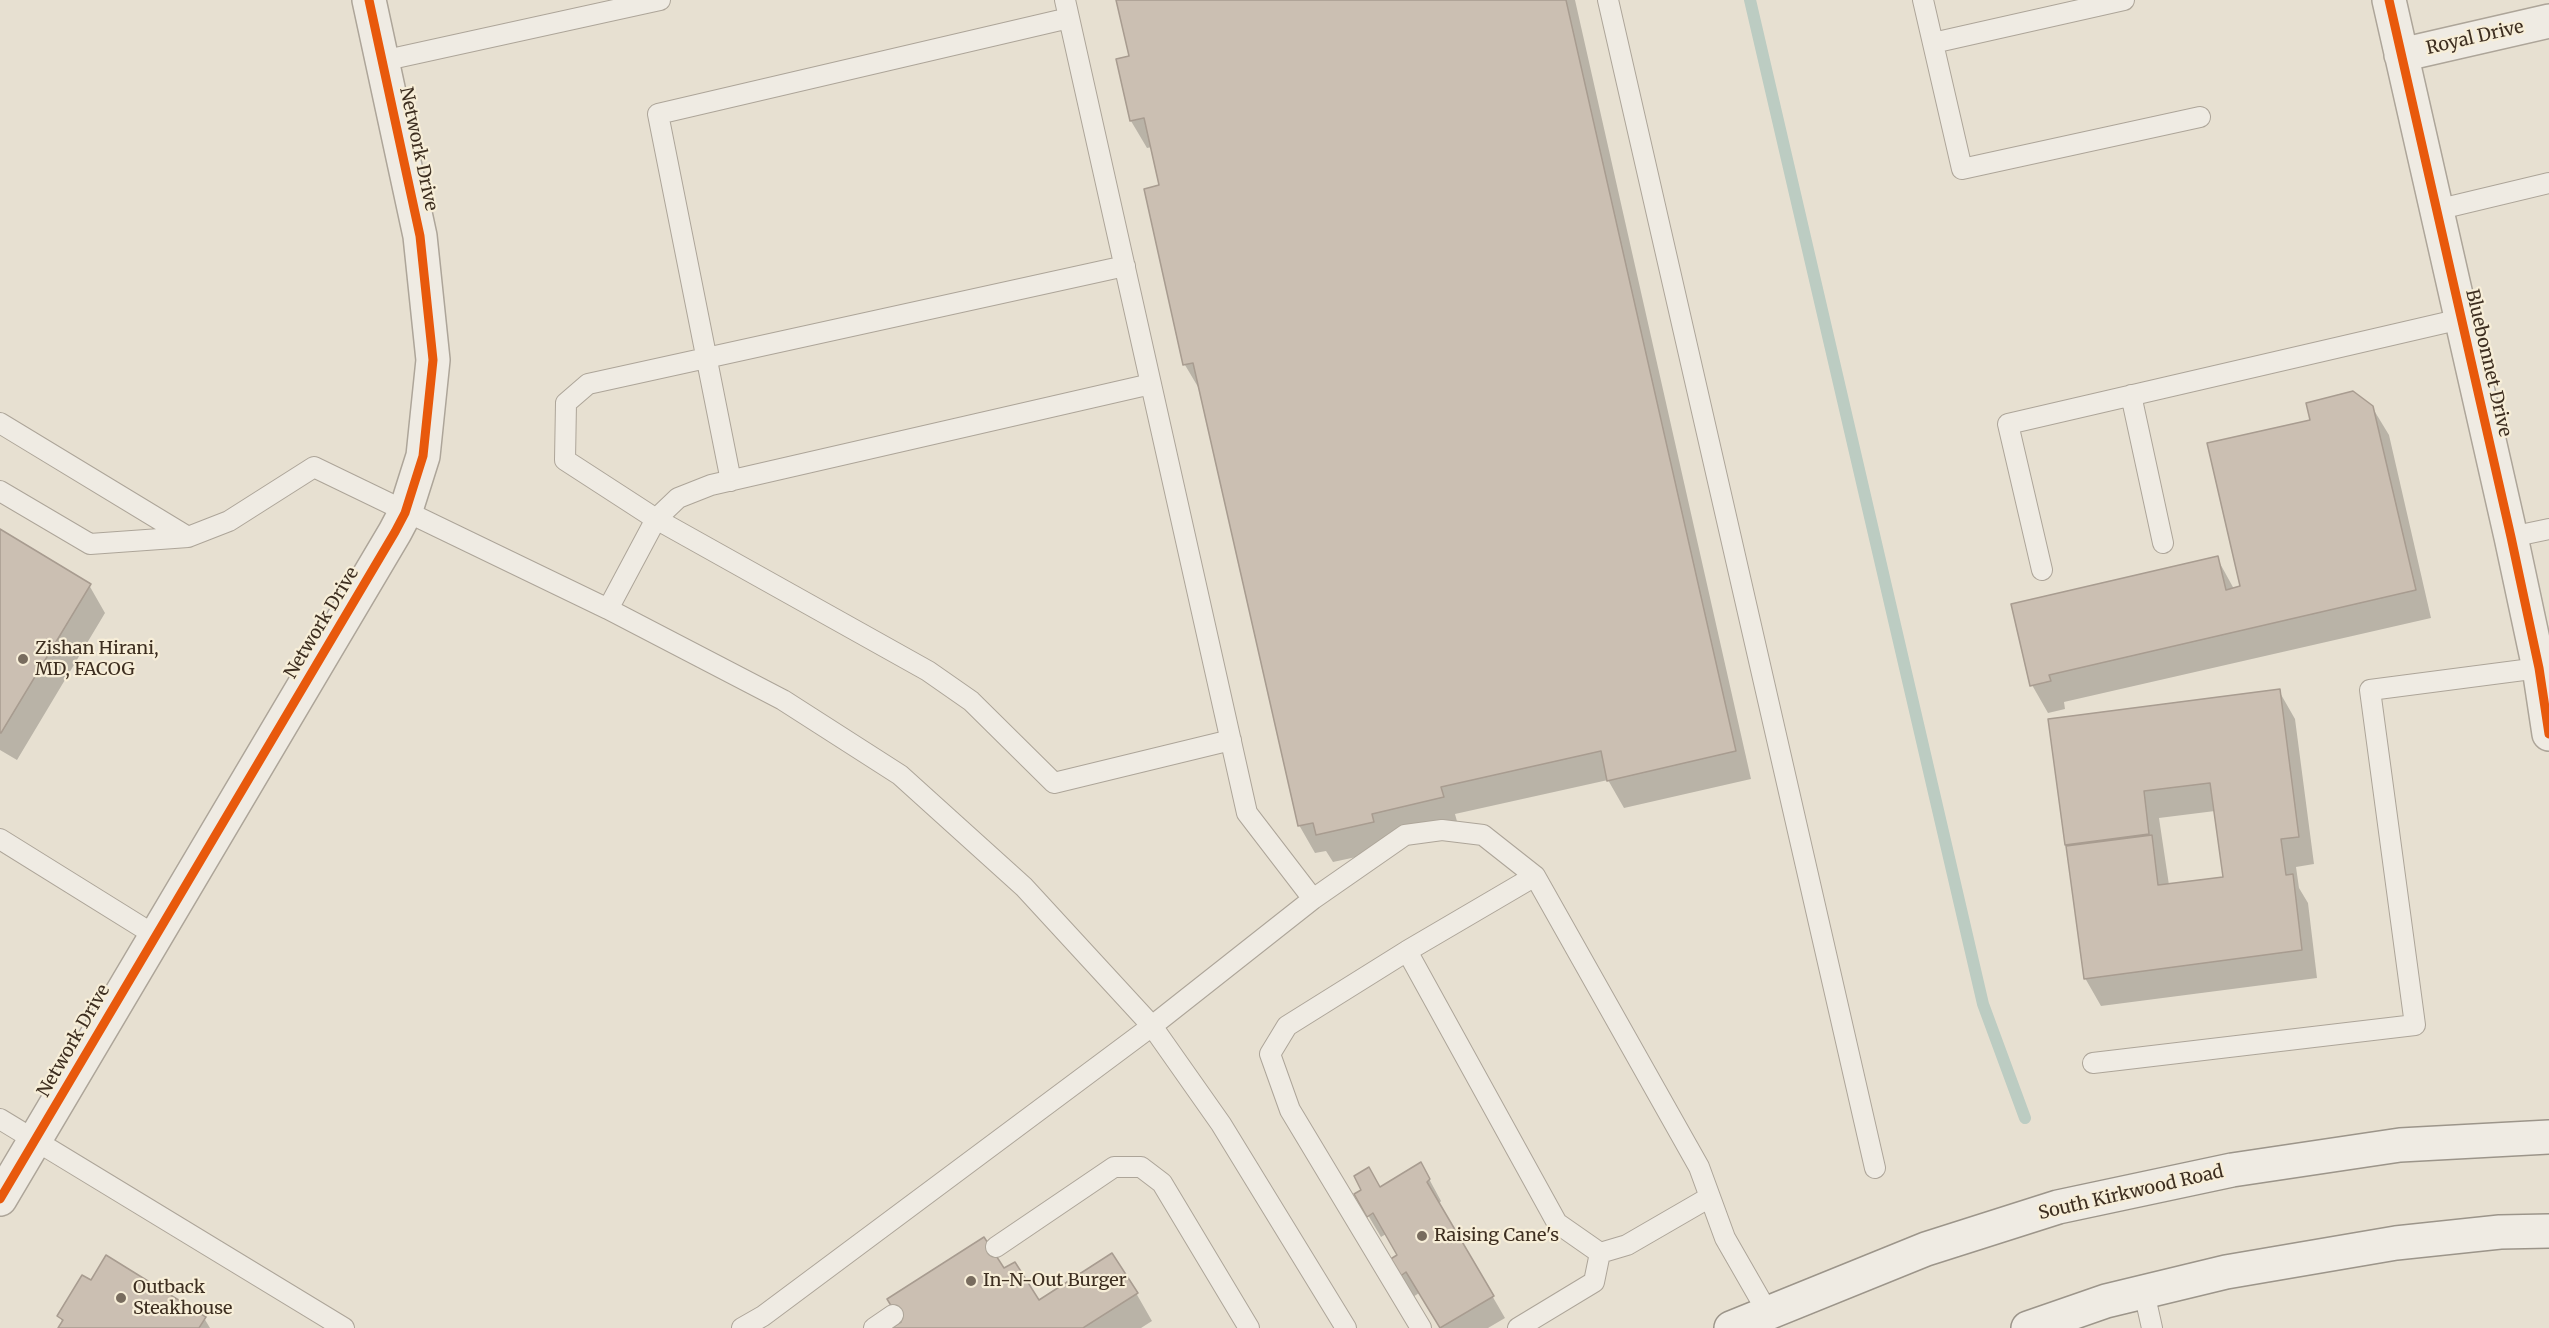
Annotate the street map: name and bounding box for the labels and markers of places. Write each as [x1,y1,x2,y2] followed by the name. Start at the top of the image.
[35,638,159,680] place label: Zishan Hirani, MD, FACOG
[16,652,30,666] marker: Zishan Hirani, MD, FACOG
[1434,1225,1559,1247] place label: Raising Cane's
[1415,1229,1429,1243] marker: Raising Cane's
[983,1270,1127,1292] place label: In-N-Out Burger
[964,1274,978,1288] marker: In-N-Out Burger
[133,1277,232,1320] place label: Outback Steakhouse
[114,1291,128,1305] marker: Outback Steakhouse

